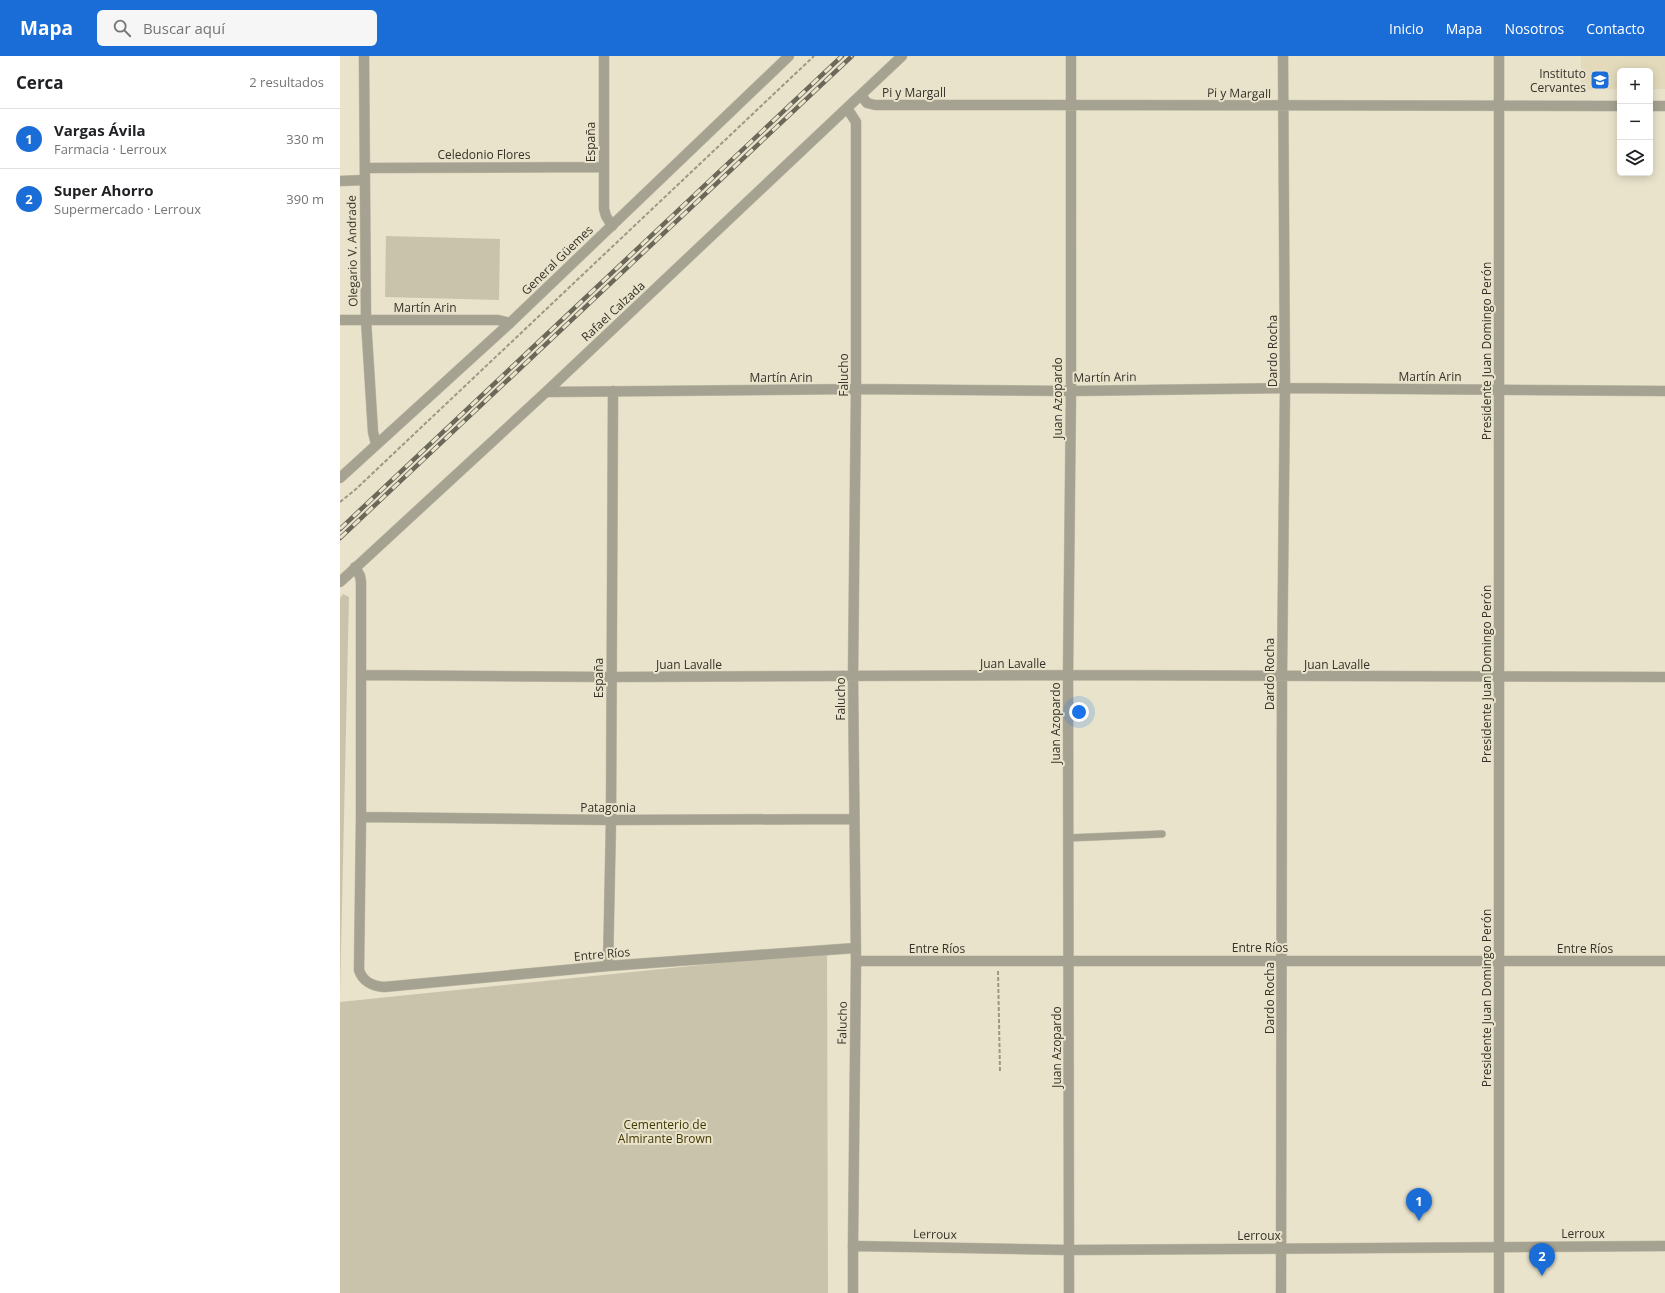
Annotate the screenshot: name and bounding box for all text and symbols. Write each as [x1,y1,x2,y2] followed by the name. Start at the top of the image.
[97,10,377,46] search box
[20,15,73,41] text: Mapa
[111,17,133,39] icon: search
[143,18,225,38] text: Buscar aquí
[1389,19,1424,38] text: Inicio
[1446,19,1482,38] text: Mapa
[1504,19,1564,38] text: Nosotros
[1586,19,1645,38] text: Contacto
[1530,65,1586,96] place label: Instituto Cervantes
[1617,68,1653,176] map controls
[1617,68,1653,104] button: +
[1589,69,1611,91] school or university icon: Instituto Cervantes
[16,71,64,94] text: Cerca
[249,73,324,91] text: 2 resultados
[882,84,946,101] street label: Pi y Margall
[1207,84,1271,102] street label: Pi y Margall
[1617,104,1653,140] button: −
[54,120,146,140] text: Vargas Ávila
[582,122,599,162] street label: España
[25,130,33,148] text: 1
[286,130,324,148] text: 330 m
[54,140,167,158] text: Farmacia · Lerroux
[1617,140,1653,176] button: layers
[437,146,531,163] street label: Celedonio Flores
[54,180,154,200] text: Super Ahorro
[25,190,33,208] text: 2
[286,190,324,208] text: 390 m
[343,195,361,307] street label: Olegario V. Andrade
[54,200,201,218] text: Supermercado · Lerroux
[517,221,597,299] street label: General Güemes
[1478,262,1495,440] street label: Presidente Juan Domingo Perón
[577,277,649,345] street label: Rafael Calzada
[393,299,457,316] street label: Martín Arin
[1264,315,1281,387] street label: Dardo Rocha
[835,353,852,397] street label: Falucho
[1049,357,1066,440] street label: Juan Azopardo
[1073,368,1137,386] street label: Martín Arin
[1398,368,1462,385] street label: Martín Arin
[749,369,813,386] street label: Martín Arin
[1478,585,1495,763] street label: Presidente Juan Domingo Perón
[1261,638,1278,710] street label: Dardo Rocha
[979,655,1046,672] street label: Juan Lavalle
[655,656,722,673] street label: Juan Lavalle
[1303,656,1370,673] street label: Juan Lavalle
[590,658,607,698] street label: España
[832,677,849,721] street label: Falucho
[1047,682,1064,765] street label: Juan Azopardo
[1069,702,1089,722] your location
[580,799,636,816] street label: Patagonia
[1478,909,1495,1087] street label: Presidente Juan Domingo Perón
[1232,939,1289,956] street label: Entre Ríos
[909,940,966,957] street label: Entre Ríos
[1557,940,1614,957] street label: Entre Ríos
[573,943,631,965] street label: Entre Ríos
[1261,962,1278,1034] street label: Dardo Rocha
[833,1001,851,1045] street label: Falucho
[1048,1006,1065,1089] street label: Juan Azopardo
[618,1116,712,1147] park label: Cementerio de Almirante Brown
[1406,1188,1432,1221] pin: 1
[913,1225,958,1243] street label: Lerroux
[1561,1225,1606,1242] street label: Lerroux
[1237,1227,1282,1244] street label: Lerroux
[1529,1243,1555,1276] pin: 2

